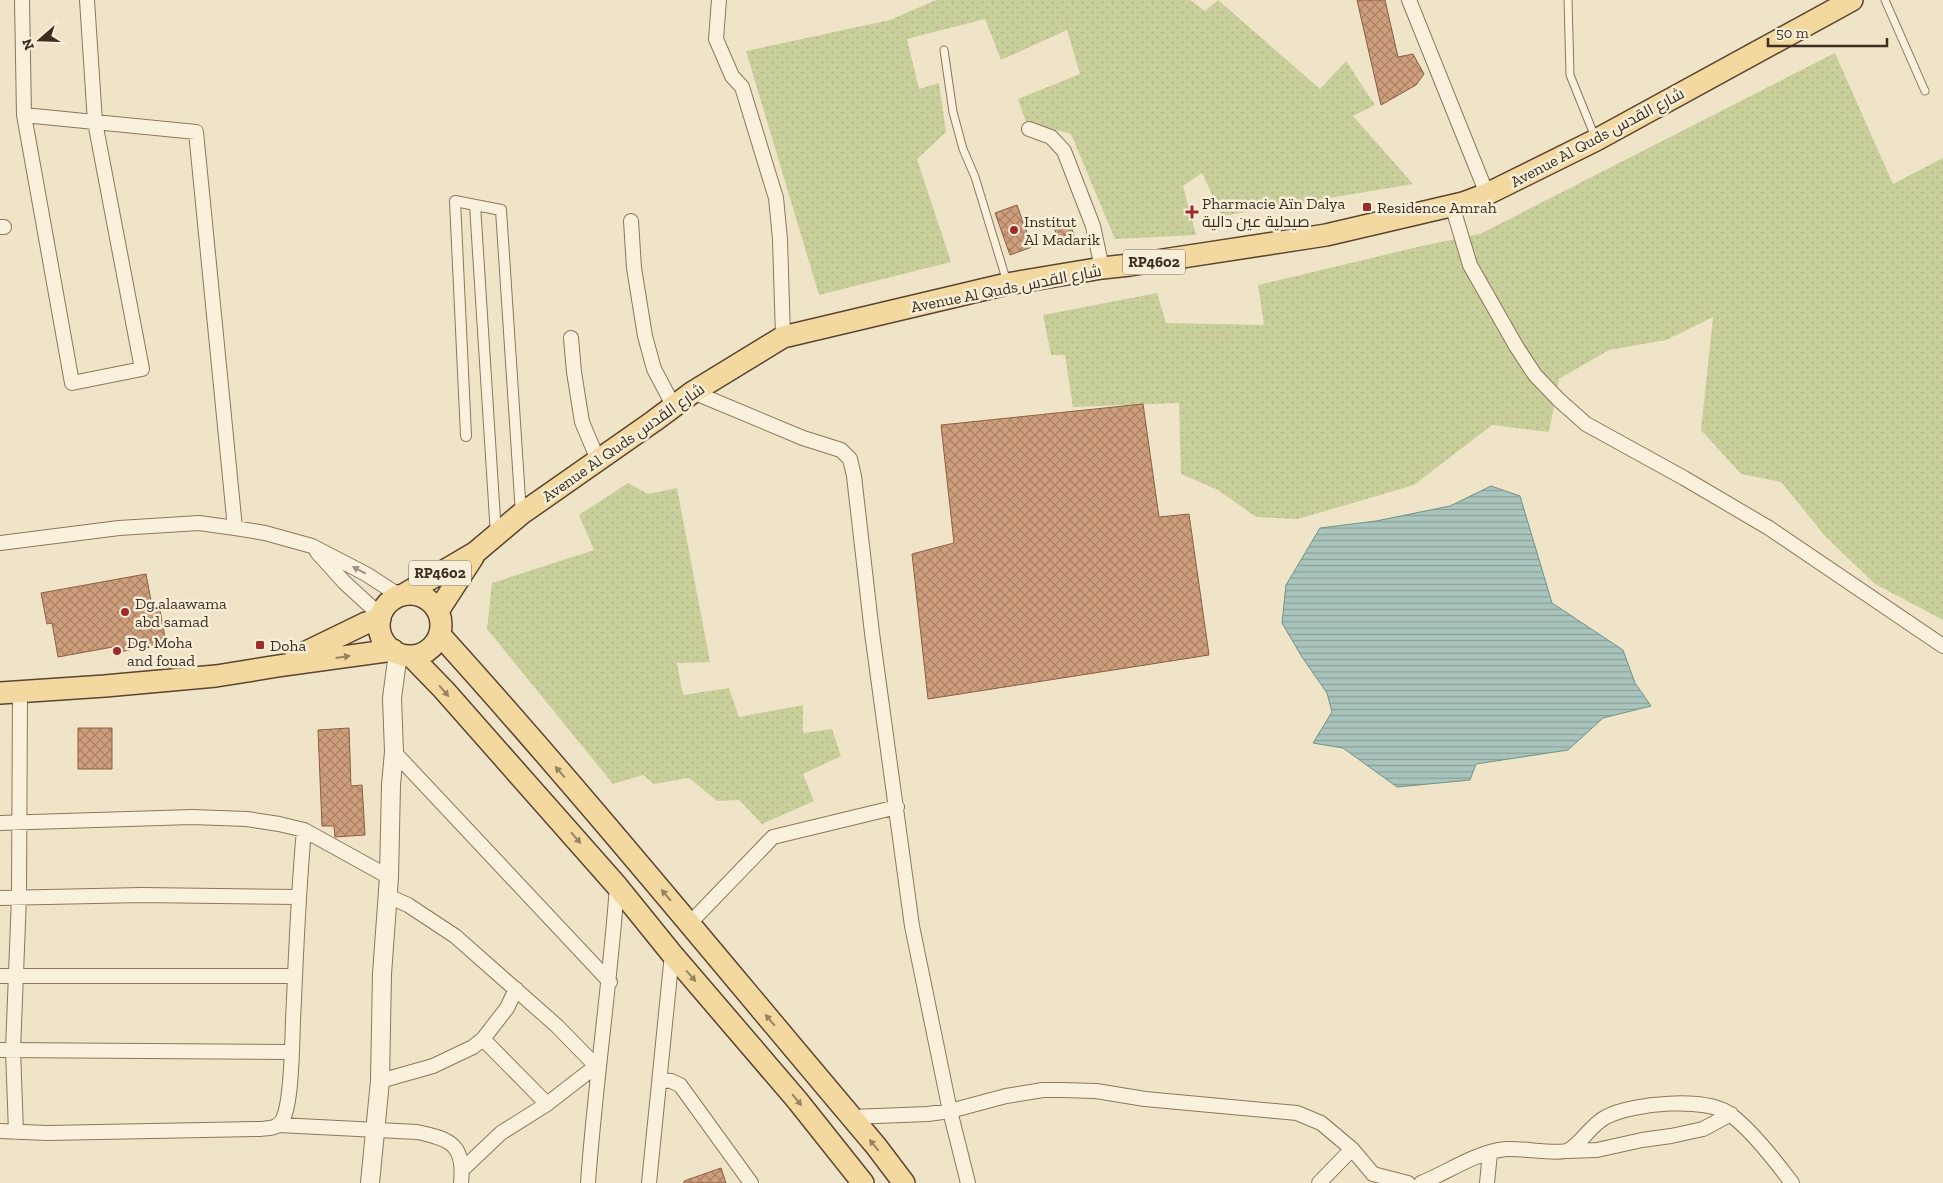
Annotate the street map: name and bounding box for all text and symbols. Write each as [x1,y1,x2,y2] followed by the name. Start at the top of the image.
[15,15,65,65] north arrow
[1768,15,1887,47] scale bar
[1776,24,1809,42] text: 50 m
[18,36,38,52] text: N
[1507,84,1688,193] street label: Avenue Al Quds شارع القدس
[1202,194,1345,232] place label: Pharmacie Aïn Dalya صيدلية عين دالية
[1377,198,1497,217] place label: Residence Amrah
[1361,201,1373,213] marker: Residence Amrah
[1186,206,1198,218] marker: Pharmacie Aïn Dalya صيدلية عين دالية
[1024,212,1101,249] place label: Institut Al Madarik
[1008,224,1020,236] marker: Institut Al Madarik
[1123,250,1185,274] road number: RP4602
[909,261,1103,318] street label: Avenue Al Quds شارع القدس
[538,379,709,507] street label: Avenue Al Quds شارع القدس
[409,560,471,586] road number: RP4602
[351,566,366,574] one-way arrow
[135,594,227,631] place label: Dg.alaawama abd samad
[119,606,131,618] marker: Dg.alaawama abd samad
[127,633,195,670] place label: Dg. Moha and fouad
[270,636,306,655] place label: Doha
[254,639,266,651] marker: Doha
[111,645,123,657] marker: Dg. Moha and fouad
[336,653,352,661] one-way arrow
[438,685,449,697] one-way arrow
[555,766,566,778] one-way arrow
[570,832,581,845] one-way arrow
[661,889,672,902] one-way arrow
[685,970,697,982] one-way arrow
[765,1013,776,1026] one-way arrow
[791,1093,802,1106] one-way arrow
[869,1138,880,1151] one-way arrow

